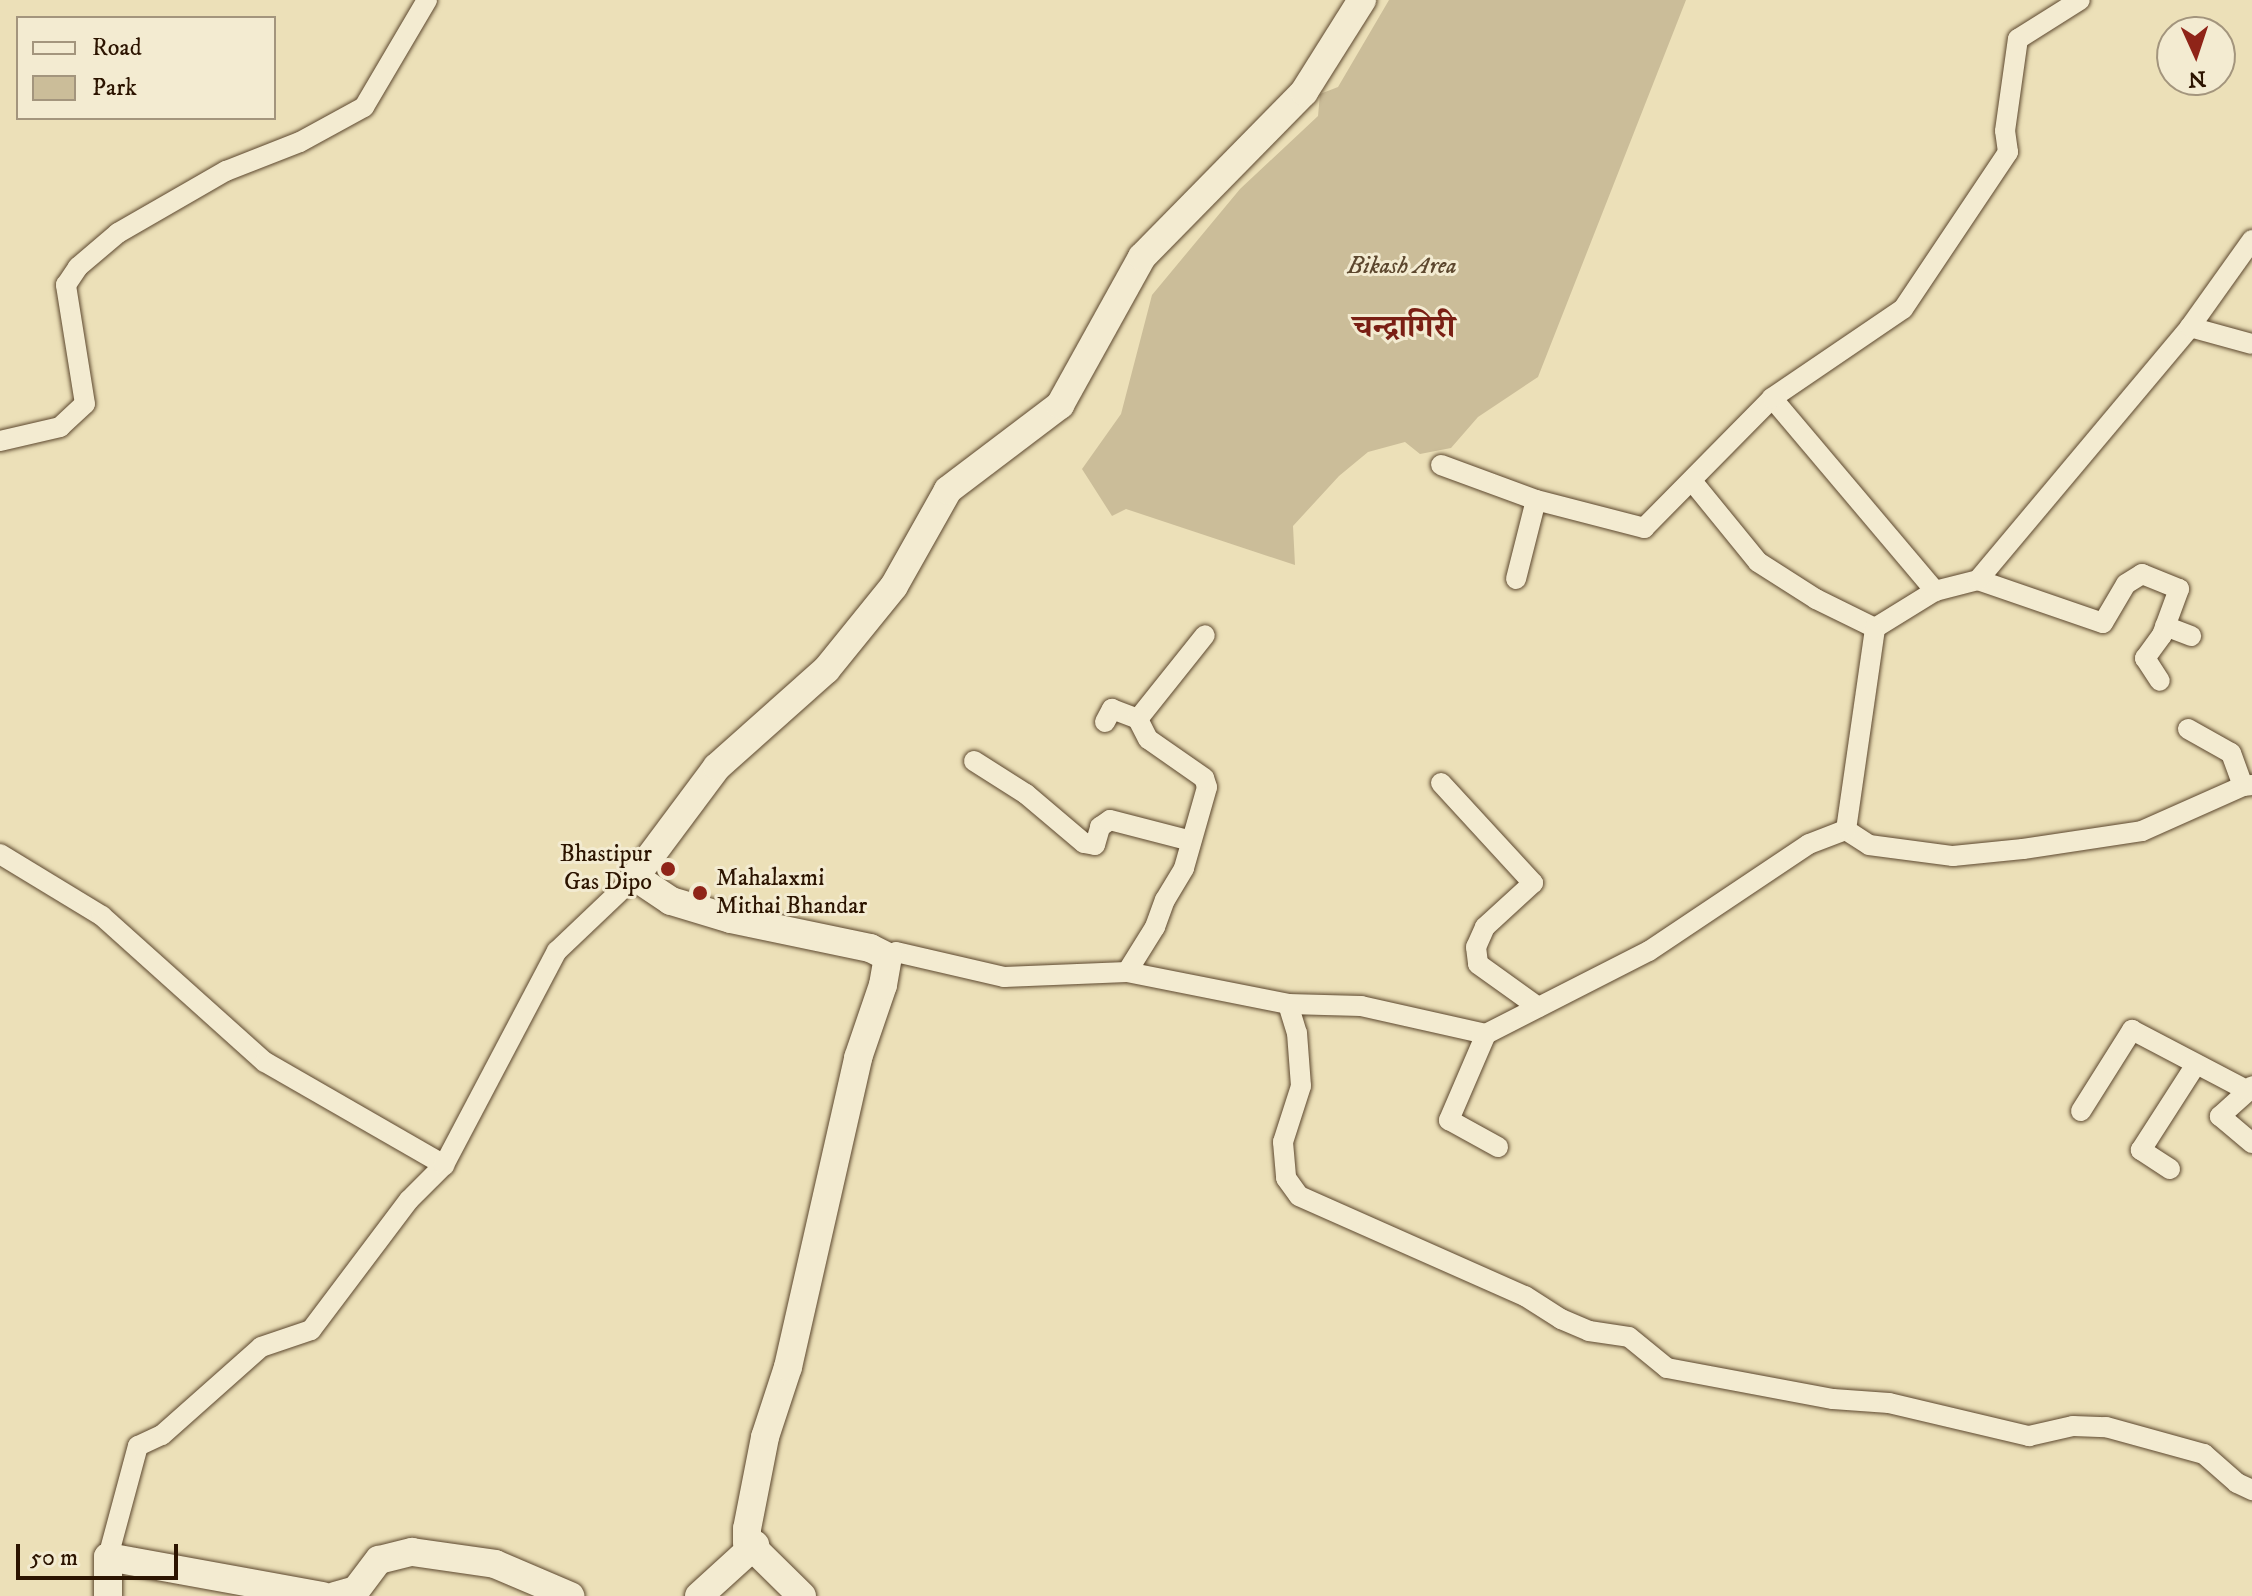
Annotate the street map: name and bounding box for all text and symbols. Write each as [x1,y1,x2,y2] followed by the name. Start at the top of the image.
[16,16,276,120] legend
[2156,16,2236,96] north arrow
[92,33,142,63] text: Road
[2187,65,2207,92] text: N
[92,73,137,103] text: Park
[1347,253,1457,281] park label: Bikash Area
[1353,309,1455,347] district label: चन्द्रागिरी
[560,841,652,897] place label: Bhastipur Gas Dipo
[659,860,677,878] marker: Bhastipur Gas Dipo
[716,865,867,921] place label: Mahalaxmi Mithai Bhandar
[691,884,709,902] marker: Mahalaxmi Mithai Bhandar
[20,1528,182,1578] scale bar
[30,1543,78,1573] text: 50 m

